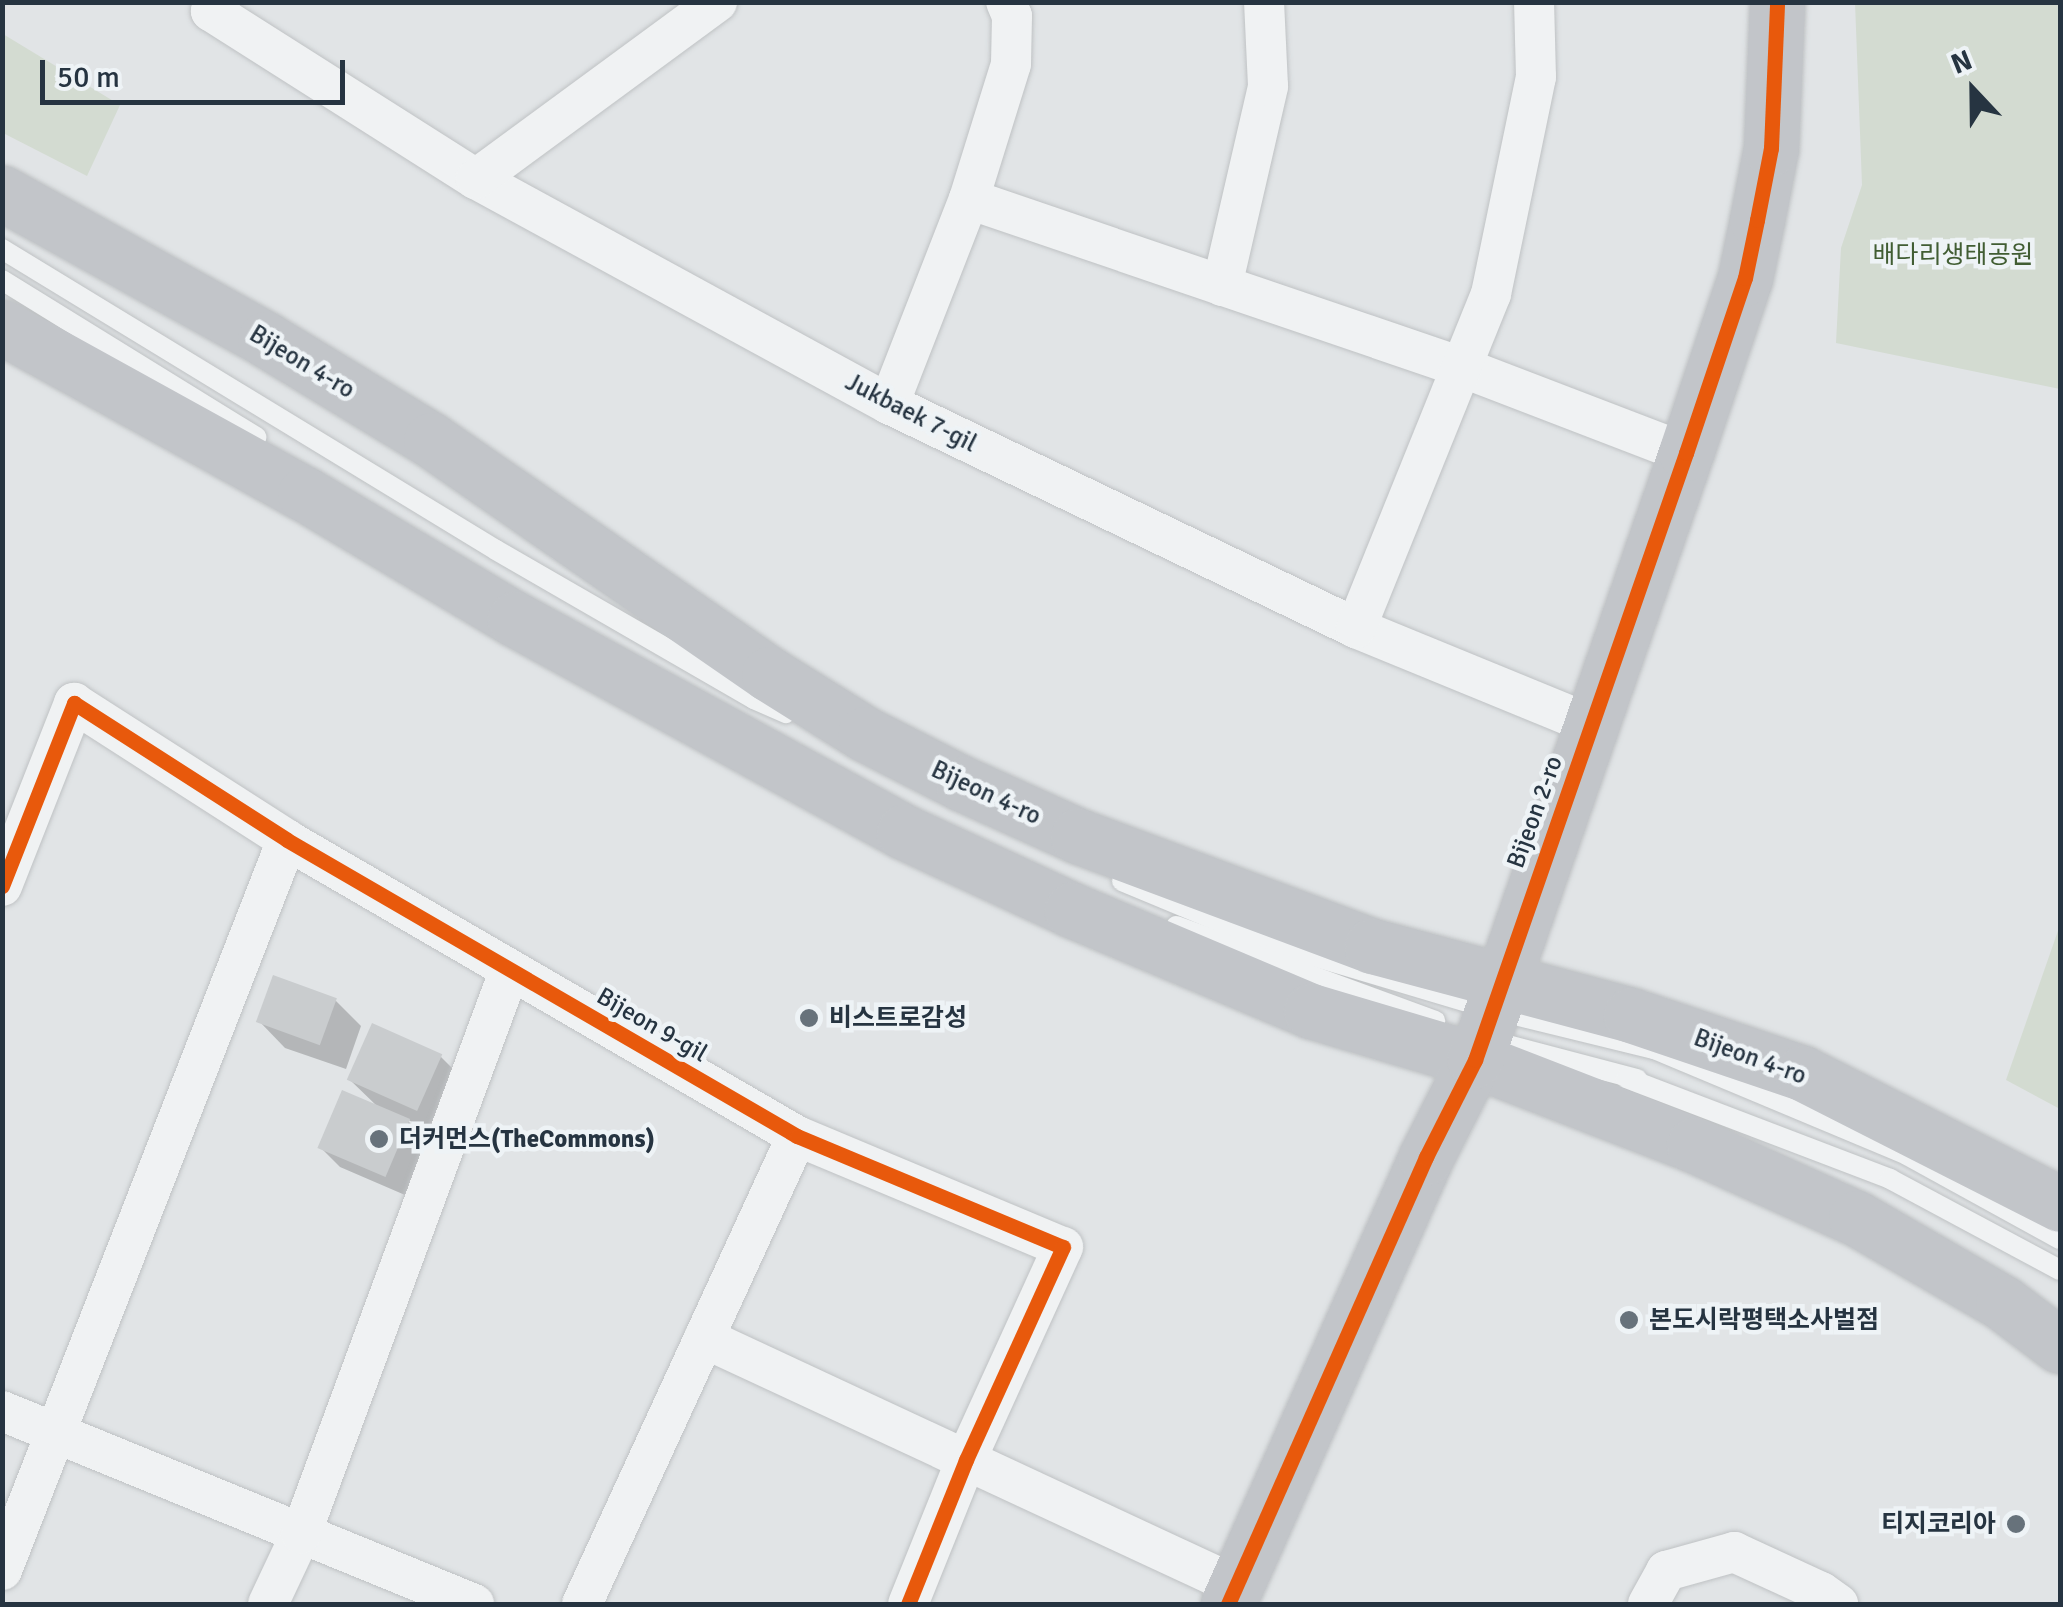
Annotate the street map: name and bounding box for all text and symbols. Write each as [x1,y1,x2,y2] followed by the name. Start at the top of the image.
[45,40,350,102] scale bar
[1923,40,2023,140] north arrow
[1946,43,1977,82] text: N
[57,59,120,96] text: 50 m
[1873,240,2033,270] park label: 배다리생태공원
[244,319,360,405] street label: Bijeon 4-ro
[840,367,982,459] street label: Jukbaek 7-gil
[1501,752,1569,872] street label: Bijeon 2-ro
[926,755,1046,831] street label: Bijeon 4-ro
[591,981,713,1069] street label: Bijeon 9-gil
[829,1003,967,1033] place label: 비스트로감성
[798,1007,820,1029] marker: 비스트로감성
[1690,1023,1810,1091] street label: Bijeon 4-ro
[399,1124,655,1154] place label: 더커먼스(TheCommons)
[368,1128,390,1150] marker: 더커먼스(TheCommons)
[1649,1305,1879,1335] place label: 본도시락평택소사벌점
[1618,1309,1640,1331] marker: 본도시락평택소사벌점
[1881,1509,1996,1539] place label: 티지코리아
[2005,1513,2027,1535] marker: 티지코리아

